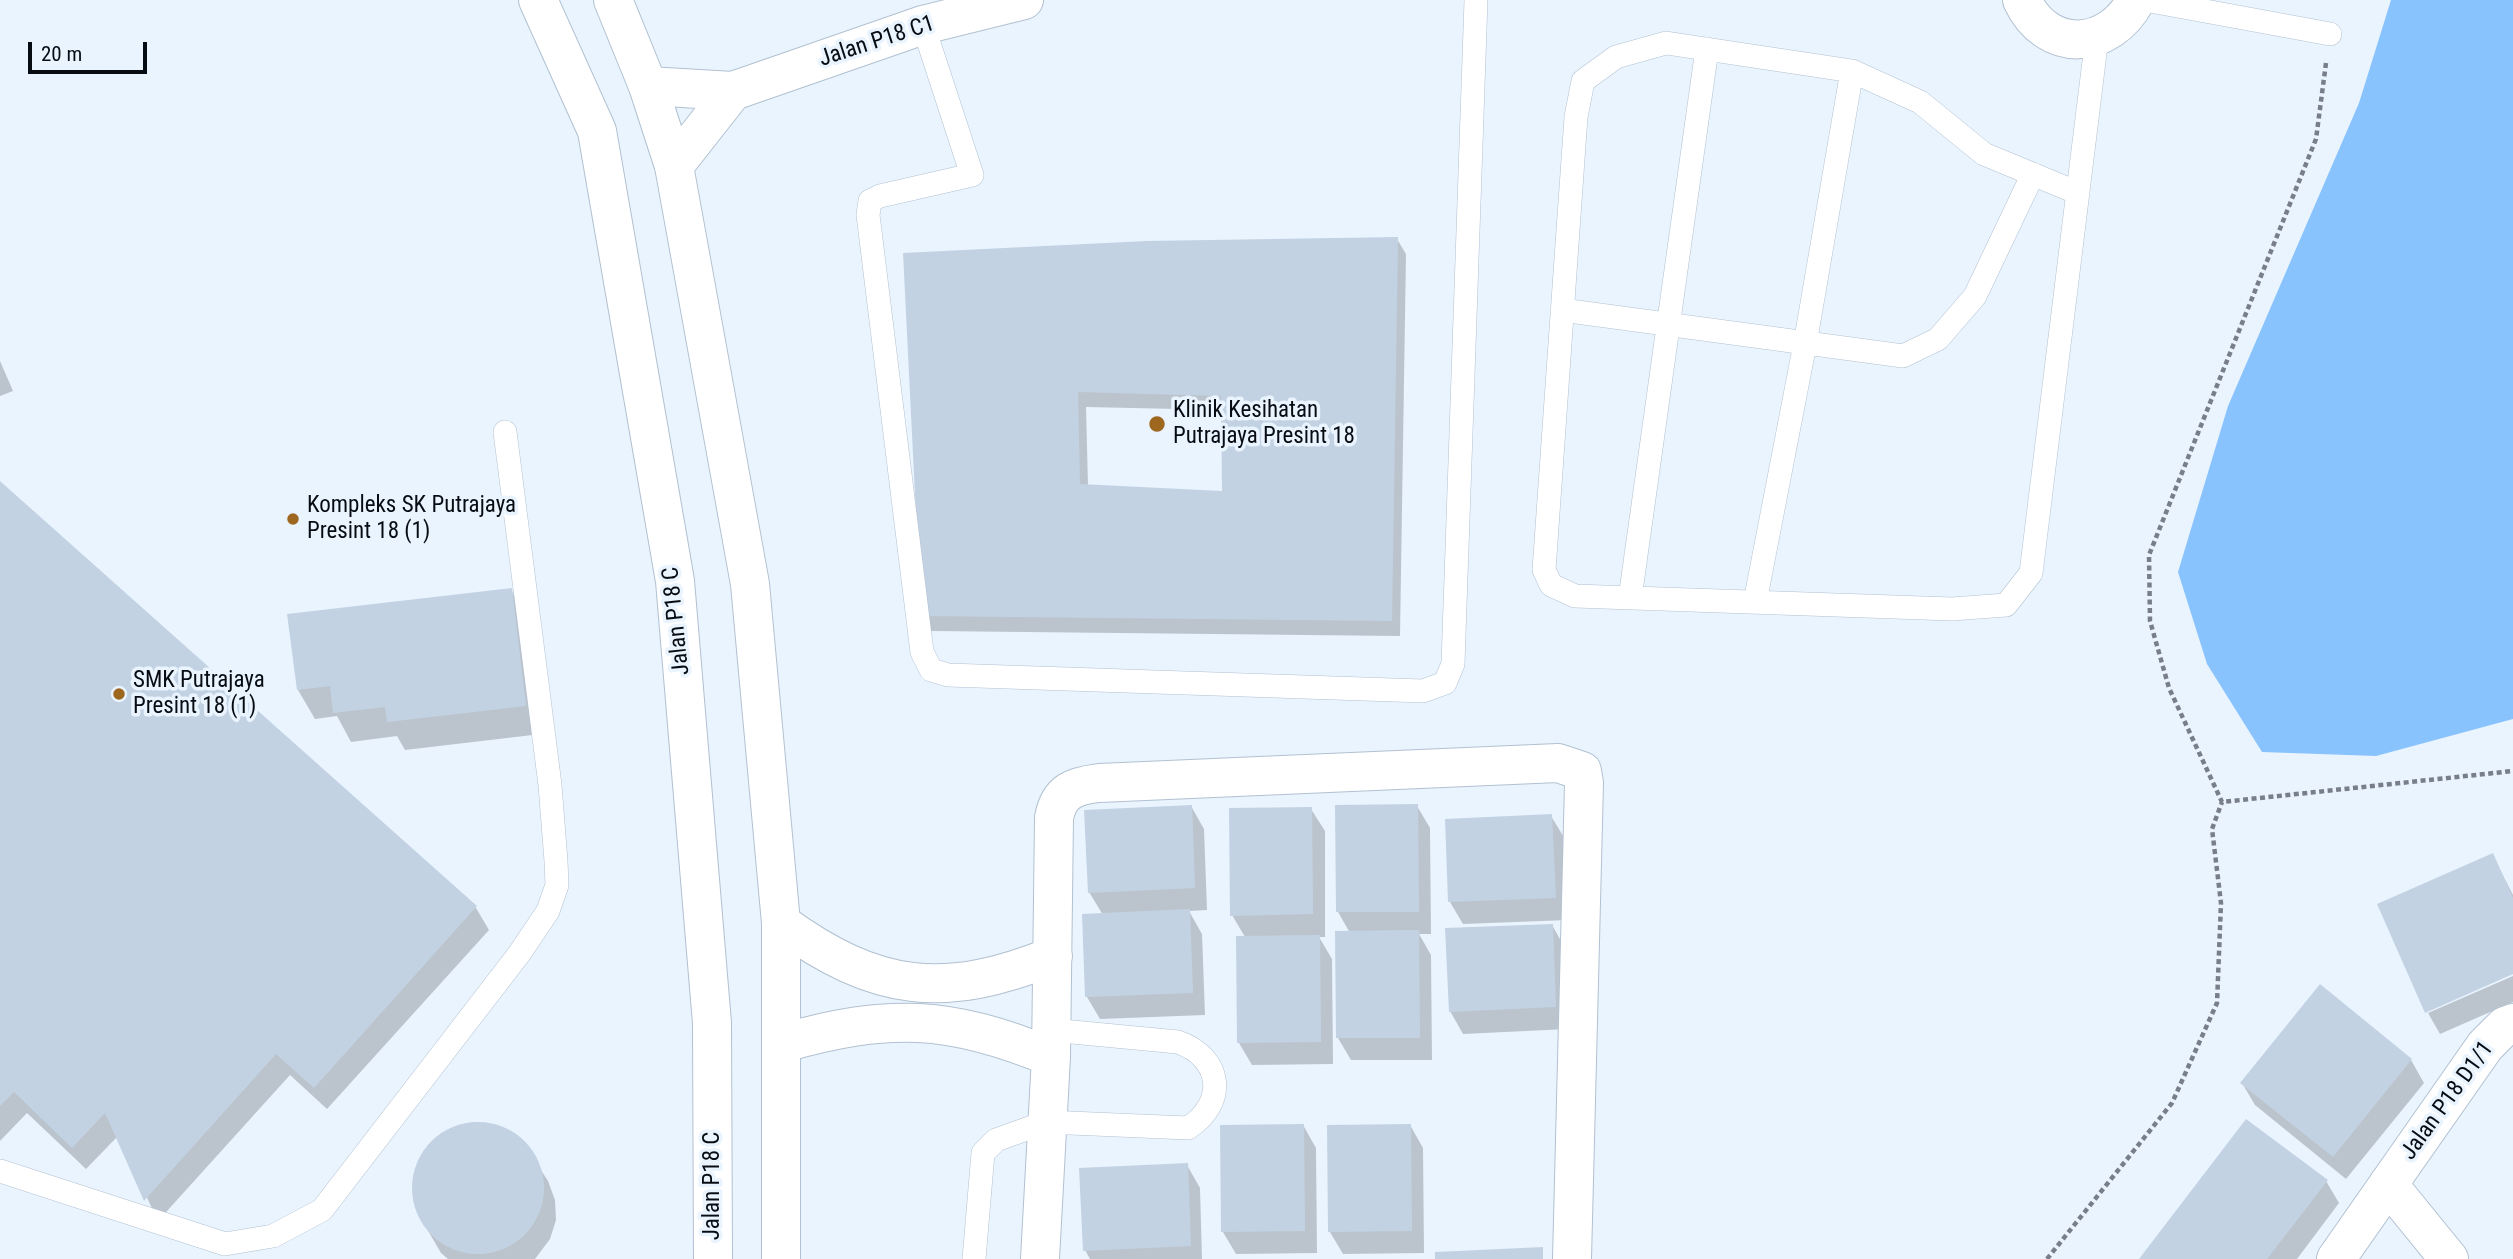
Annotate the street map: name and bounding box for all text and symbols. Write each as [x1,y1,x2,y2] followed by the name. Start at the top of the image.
[816,10,938,74] street label: Jalan P18 C1
[32,28,150,72] scale bar
[41,42,82,66] text: 20 m
[1173,397,1355,451] place label: Klinik Kesihatan Putrajaya Presint 18
[1147,414,1167,434] marker: Klinik Kesihatan Putrajaya Presint 18
[307,492,516,546] place label: Kompleks SK Putrajaya Presint 18 (1)
[285,511,301,527] marker: Kompleks SK Putrajaya Presint 18 (1)
[658,566,696,676] street label: Jalan P18 C
[133,667,265,721] place label: SMK Putrajaya Presint 18 (1)
[111,686,127,702] marker: SMK Putrajaya Presint 18 (1)
[2396,1036,2500,1166] street label: Jalan P18 D1/1
[699,1132,727,1240] street label: Jalan P18 C

